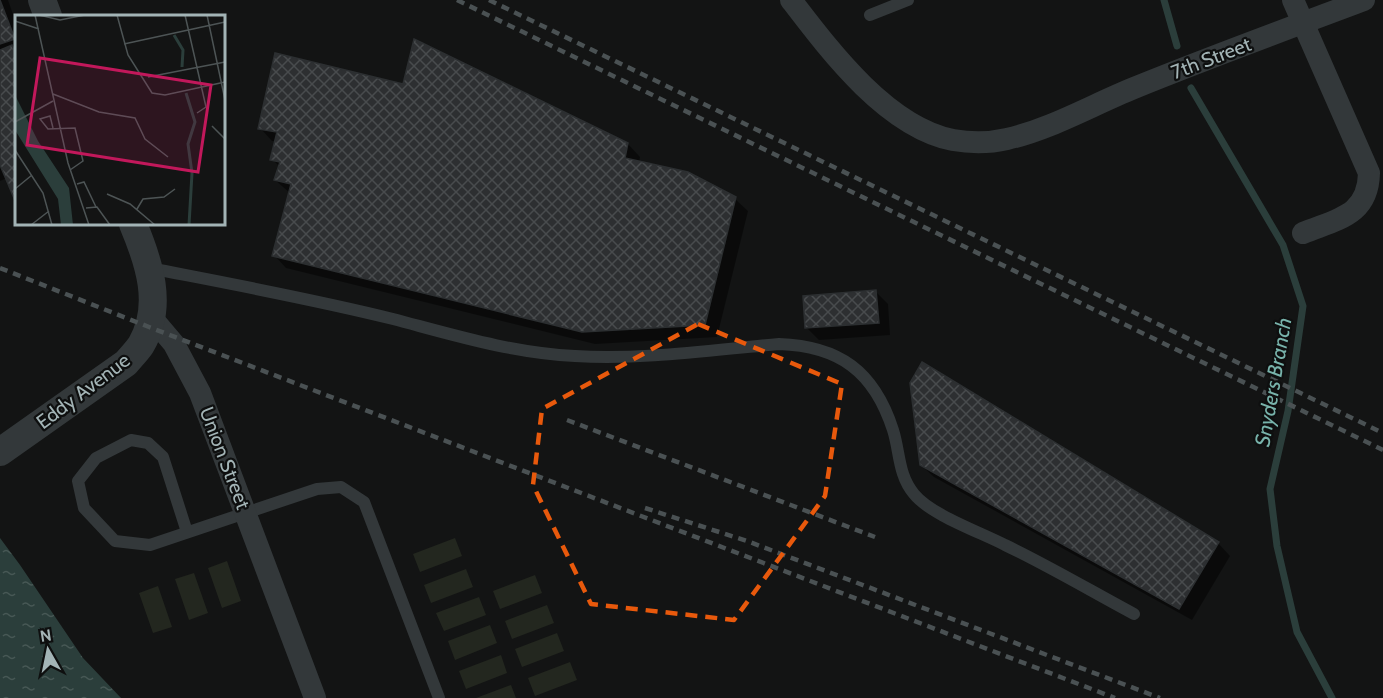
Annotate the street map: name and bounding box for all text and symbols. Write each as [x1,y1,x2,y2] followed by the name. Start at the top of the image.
[15,15,225,225] inset map
[1168,32,1255,84] street label: 7th Street
[1249,316,1297,448] water label: Snyders Branch
[31,348,135,434] street label: Eddy Avenue
[195,403,256,513] street label: Union Street
[18,620,78,680] north arrow
[39,625,53,646] text: N

